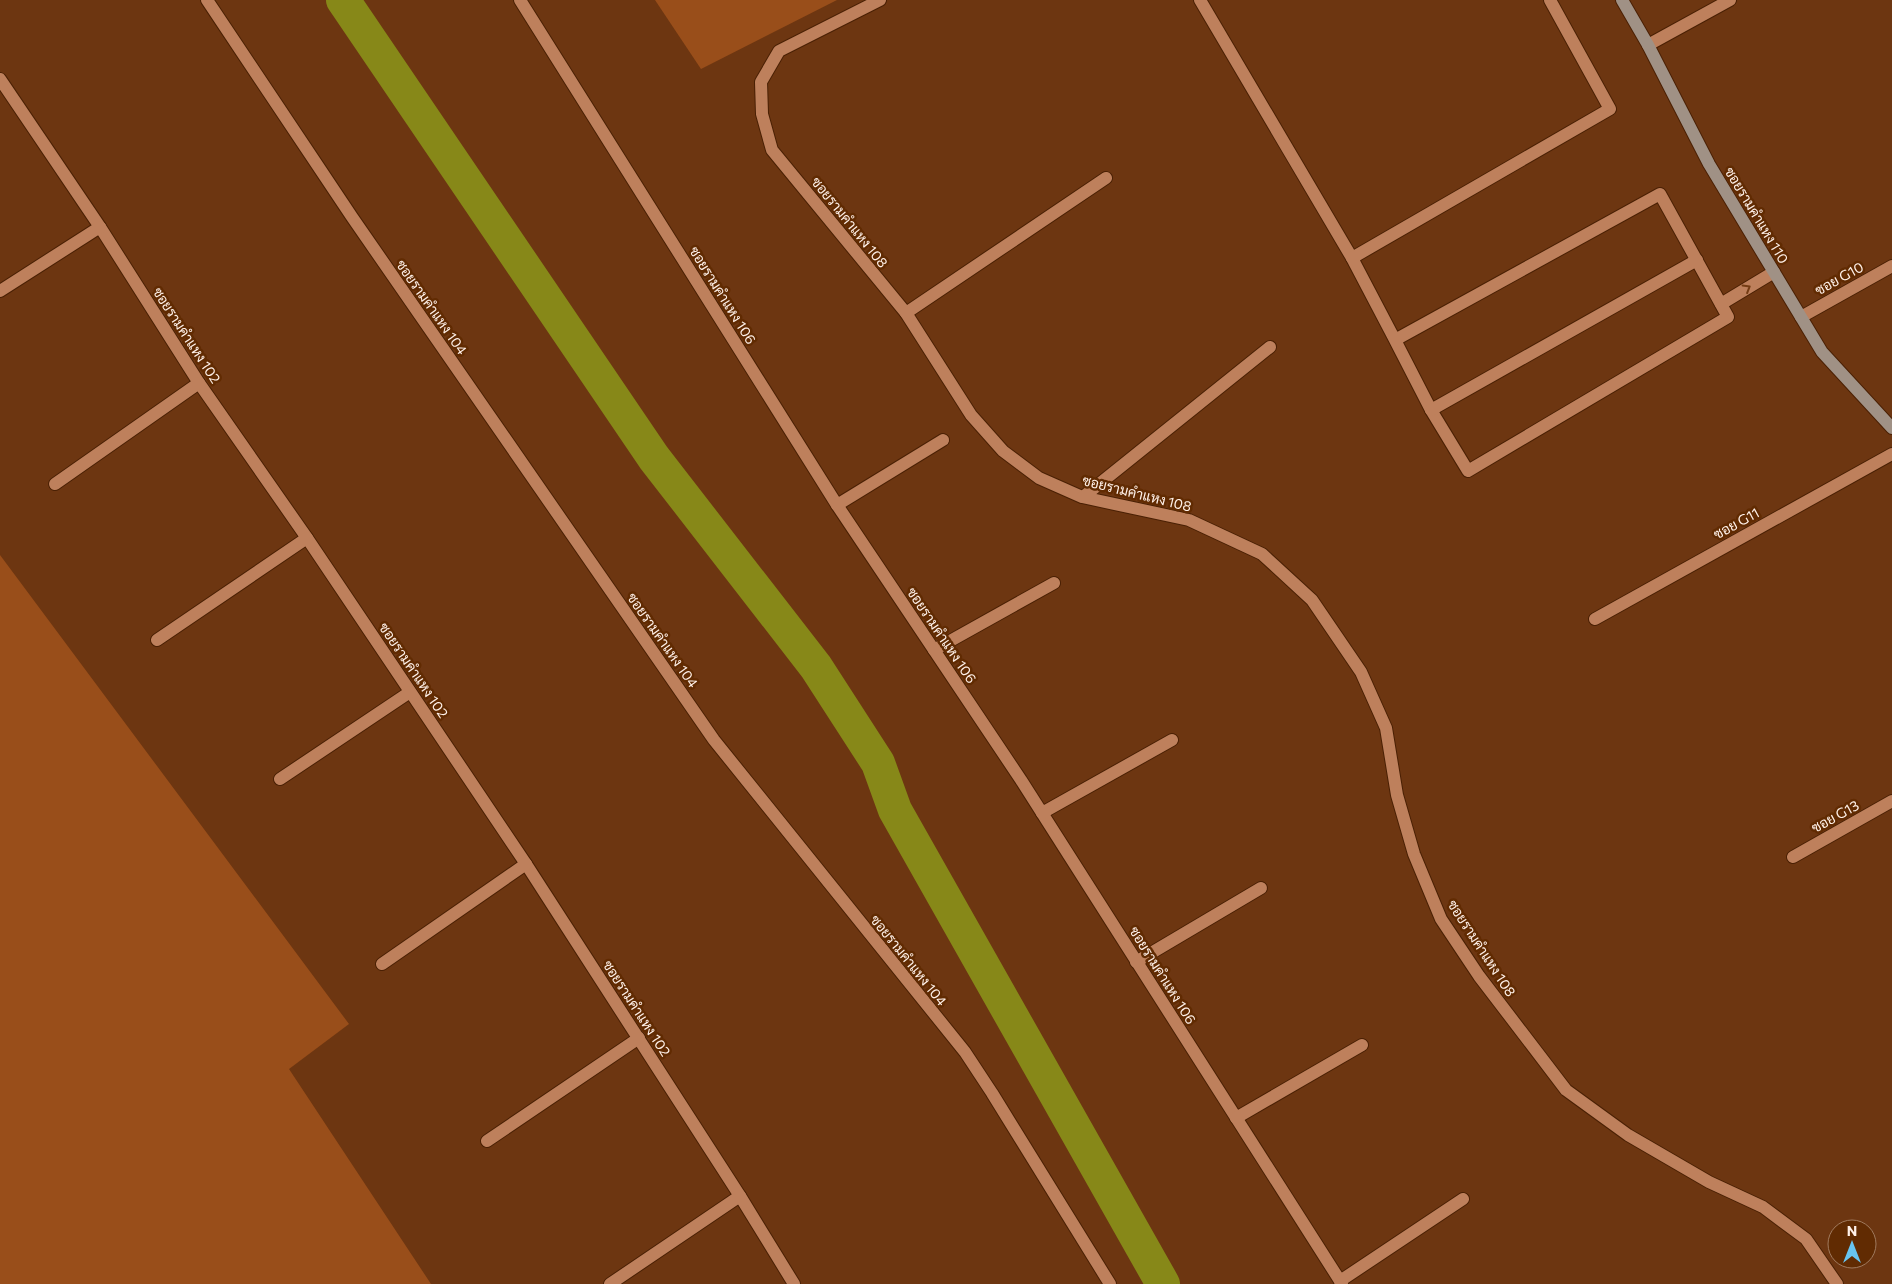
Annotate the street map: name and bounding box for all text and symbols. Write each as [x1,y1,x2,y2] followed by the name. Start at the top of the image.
[1722,164,1792,266] street label: ซอยรามคำแหง 110
[808,173,892,271] street label: ซอยรามคำแหง 108
[686,243,760,347] street label: ซอยรามคําแหง 106
[393,256,471,358] street label: ซอยรามคําแหง 104
[1812,258,1866,298] street label: ซอย G10
[150,284,225,386] street label: ซอยรามคําแหง 102
[1742,285,1751,295] one-way arrow
[1081,471,1193,515] street label: ซอยรามคำแหง 108
[1710,504,1762,542] street label: ซอย G11
[904,584,980,686] street label: ซอยรามคําแหง 106
[624,589,702,691] street label: ซอยรามคําแหง 104
[376,619,452,721] street label: ซอยรามคําแหง 102
[1808,796,1862,836] street label: ซอย G13
[1444,896,1520,1000] street label: ซอยรามคำแหง 108
[867,911,951,1009] street label: ซอยรามคําแหง 104
[1126,923,1200,1027] street label: ซอยรามคําแหง 106
[600,957,675,1059] street label: ซอยรามคําแหง 102
[1827,1219,1877,1269] north arrow
[1847,1222,1857,1239] text: N

